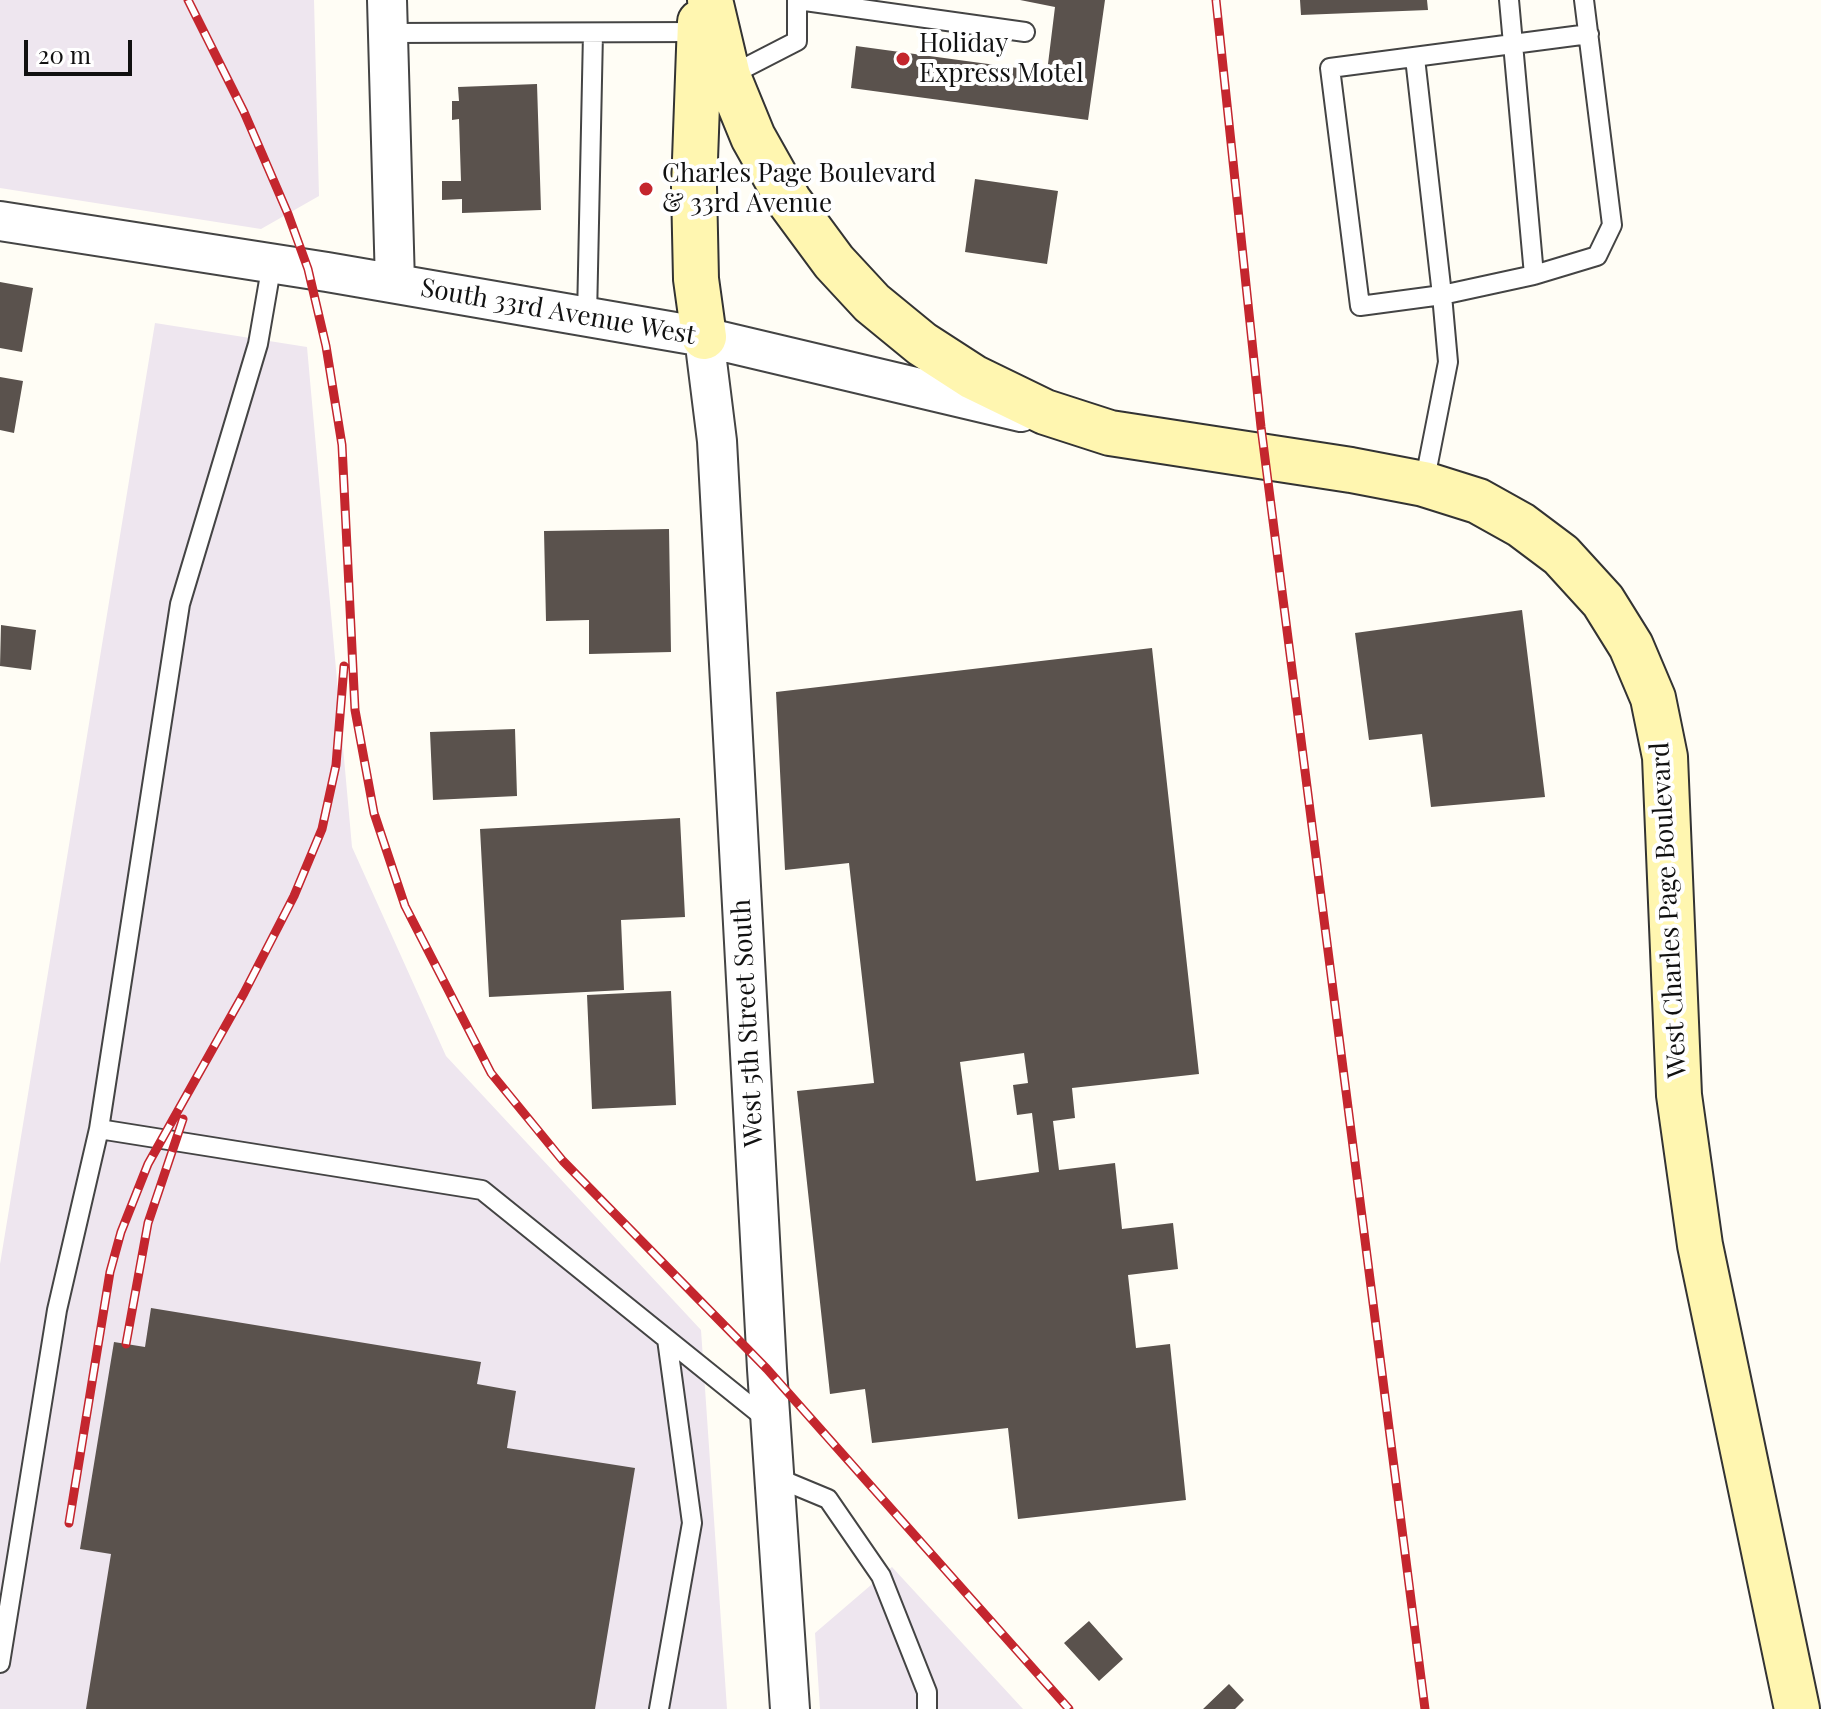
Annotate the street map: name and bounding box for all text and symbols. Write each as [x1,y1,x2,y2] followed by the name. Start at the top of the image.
[28,24,136,74] scale bar
[919,28,1084,90] place label: Holiday Express Motel
[38,38,91,70] text: 20 m
[894,50,912,68] marker: Holiday Express Motel
[662,158,936,220] place label: Charles Page Boulevard & 33rd Avenue
[637,180,655,198] marker: Charles Page Boulevard & 33rd Avenue
[418,272,698,352] street label: South 33rd Avenue West
[1645,741,1693,1079] street label: West Charles Page Boulevard
[726,898,770,1148] street label: West 5th Street South

